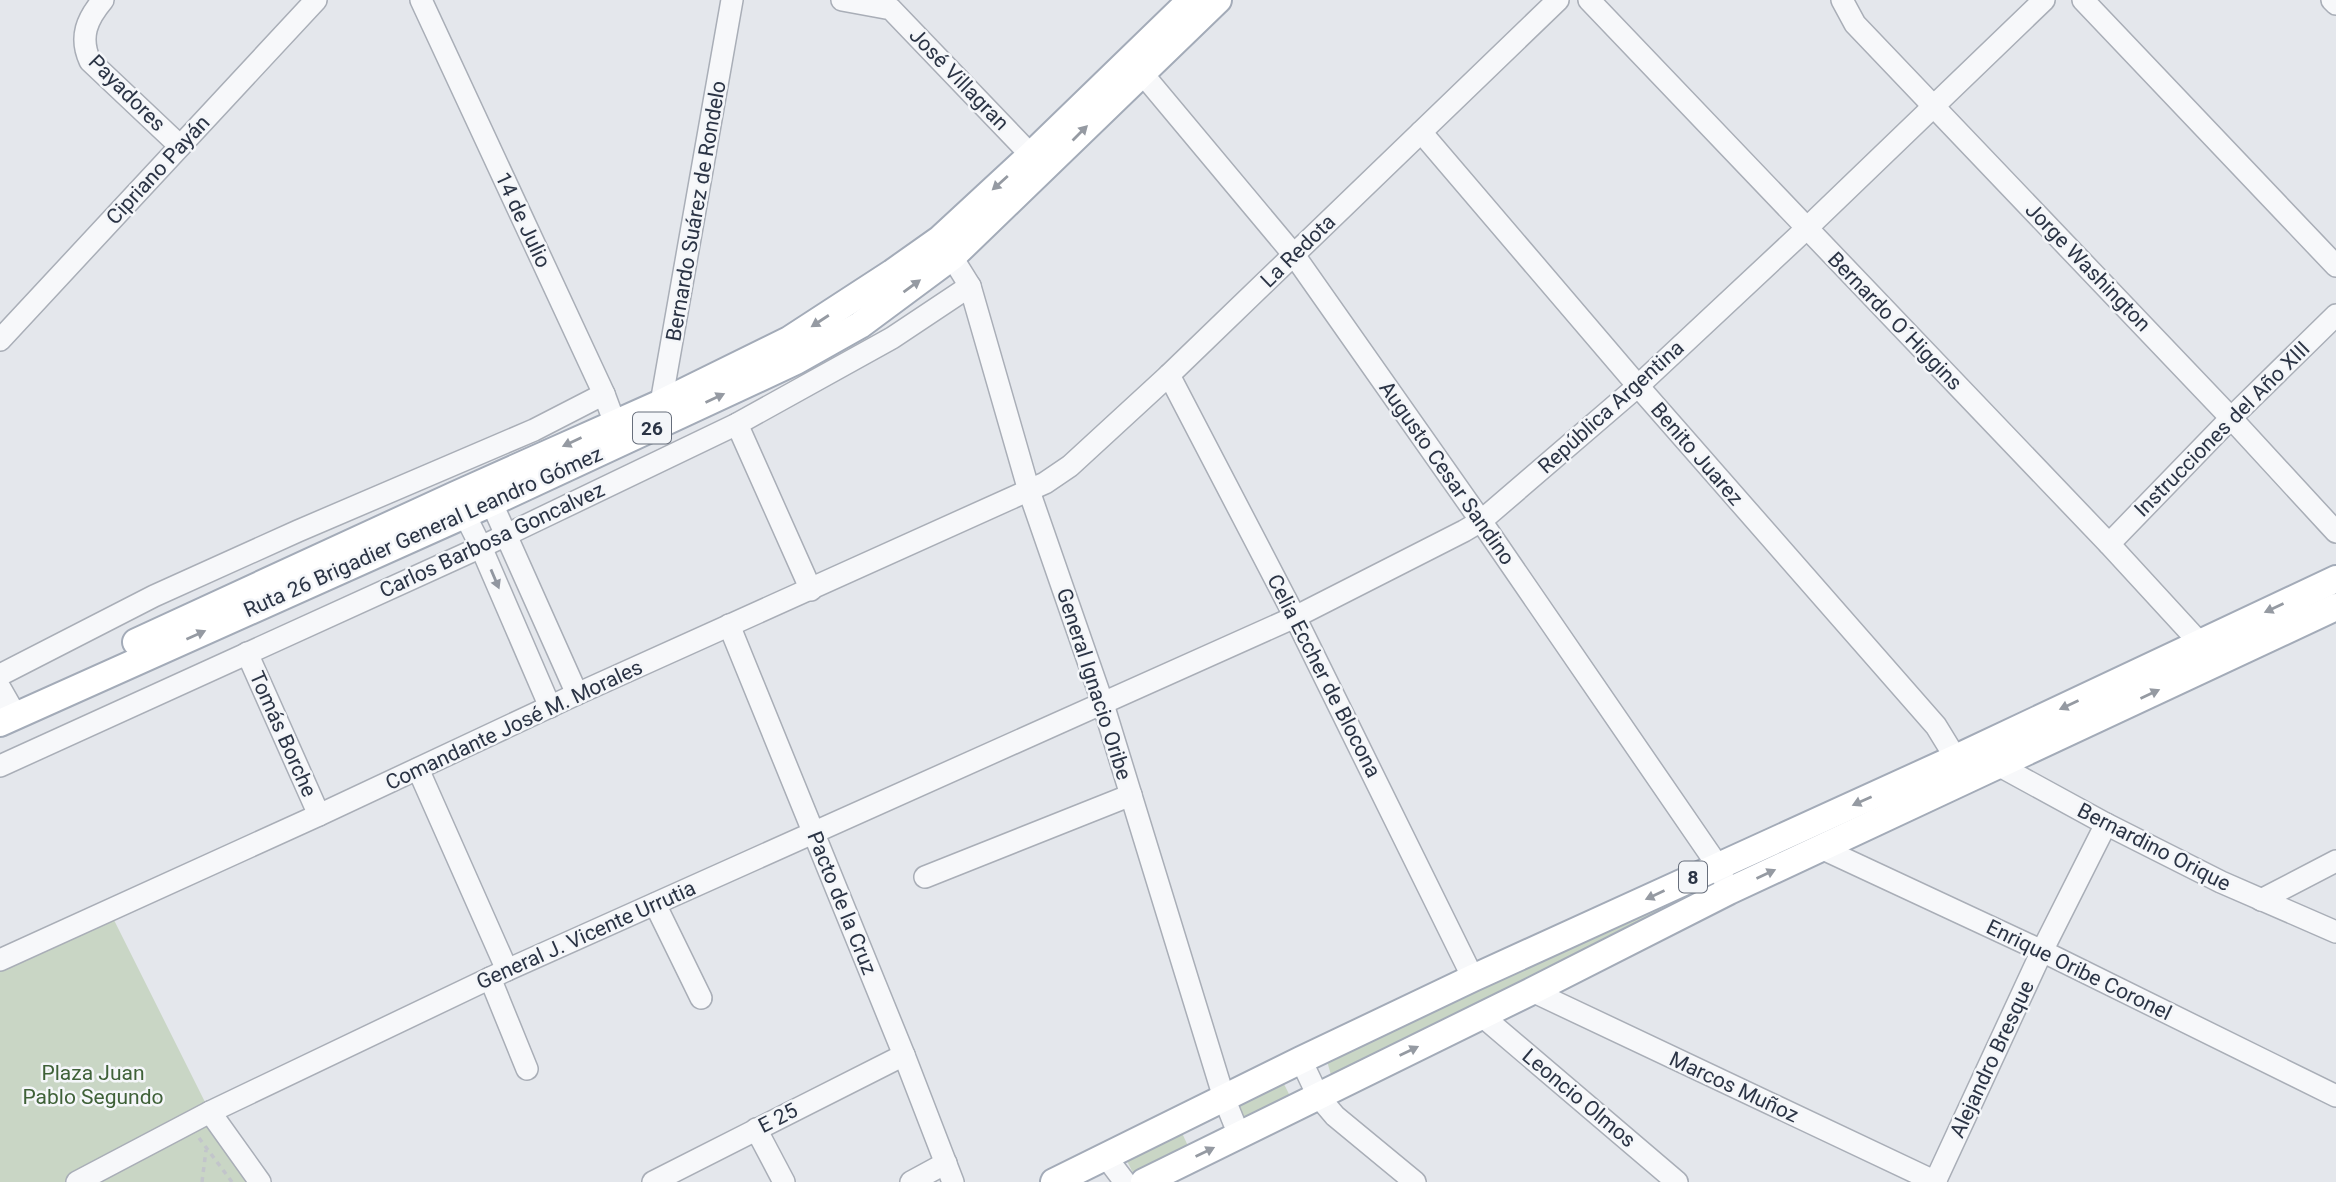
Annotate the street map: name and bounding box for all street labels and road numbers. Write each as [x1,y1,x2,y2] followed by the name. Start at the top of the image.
[904,23,1014,135] street label: José Villagran
[84,50,170,136] street label: Payadores
[661,79,731,343] street label: Bernardo Suárez de Rondelo
[101,111,215,229] street label: Cipriano Payán
[490,169,556,271] street label: 14 de Julio
[2021,198,2155,336] street label: Jorge Washington
[1256,210,1340,292] street label: La Redota
[1823,247,1967,395] street label: Bernardo O´Higgins
[1533,335,1689,479] street label: República Argentina
[2129,336,2315,522] street label: Instrucciones del Año XIII
[1374,377,1520,569] street label: Augusto Cesar Sandino
[1646,398,1748,510] street label: Benito Juarez
[633,412,671,444] road number: 26
[240,442,606,622] street label: Ruta 26 Brigadier General Leandro Gómez
[376,477,608,603] street label: Carlos Barbosa Goncalvez
[1262,570,1386,782] street label: Celia Eccher de Blocona
[1052,585,1136,783] street label: General Ignacio Oribe
[382,655,646,795] street label: Comandante José M. Morales
[245,667,321,801] street label: Tomás Borche
[2074,798,2234,896] street label: Bernardino Orique
[802,828,882,978] street label: Pacto de la Cruz
[1679,862,1707,892] road number: 8
[473,876,699,994] street label: General J. Vicente Urrutia
[1983,915,2175,1025] street label: Enrique Oribe Coronel
[1945,977,2039,1141] street label: Alejandro Bresque
[1518,1044,1640,1152] street label: Leoncio Olmos
[1666,1047,1802,1127] street label: Marcos Muñoz
[754,1098,802,1138] street label: E 25

